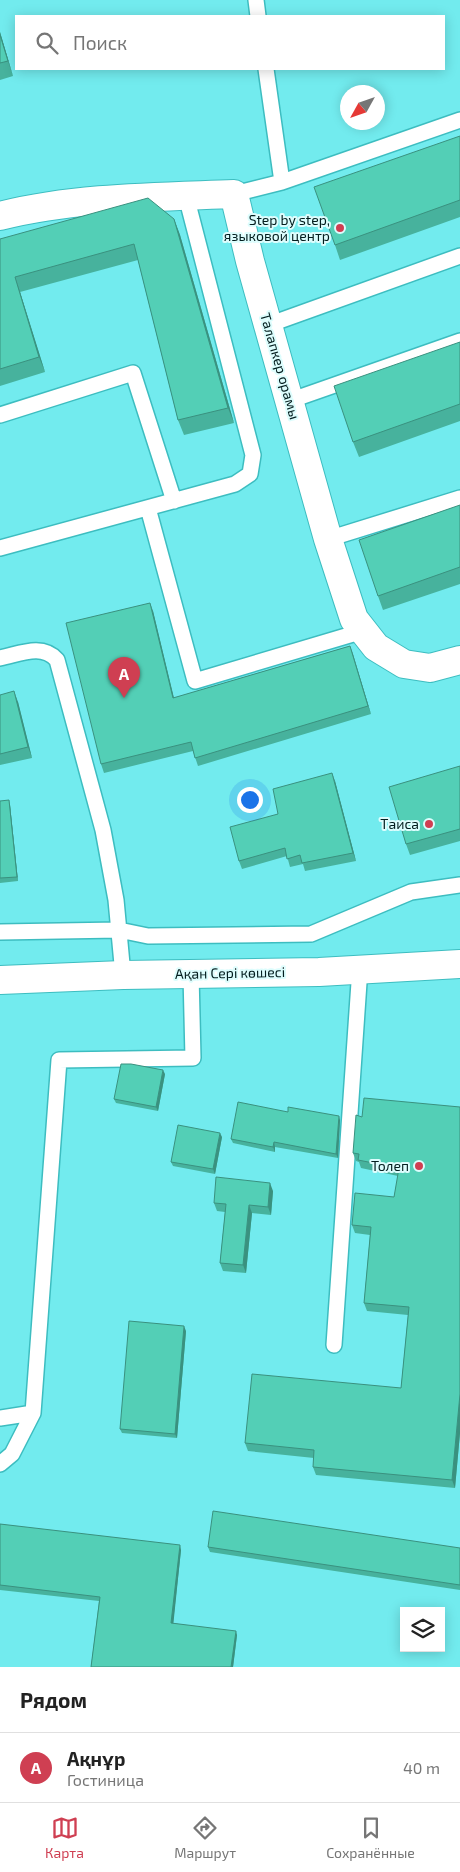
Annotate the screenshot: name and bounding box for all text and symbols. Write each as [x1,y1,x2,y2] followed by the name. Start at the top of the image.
[15,15,445,70] search box
[33,29,61,57] icon: search
[73,31,127,54] text: Поиск
[340,85,385,130] north arrow
[224,211,330,244] place label: Step by step, языковой центр
[334,222,346,234] marker: Step by step, языковой центр
[257,311,304,421] street label: Талапкер орамы
[108,657,140,698] pin: A
[237,787,263,813] your location
[380,815,419,832] place label: Таиса
[423,818,435,830] marker: Таиса
[175,963,285,982] street label: Ақан Сері көшесі
[371,1157,409,1174] place label: Толеп
[413,1160,425,1172] marker: Толеп
[400,1607,445,1652] map controls
[400,1607,445,1652] button: layers
[20,1687,87,1712] text: Рядом
[67,1747,125,1770] text: Ақнұр
[31,1758,41,1777] text: A
[403,1758,440,1777] text: 40 m
[67,1770,144,1789] text: Гостиница
[45,1814,84,1861] tab: Карта
[174,1814,236,1861] tab: Маршрут
[326,1814,415,1861] tab: Сохранённые

